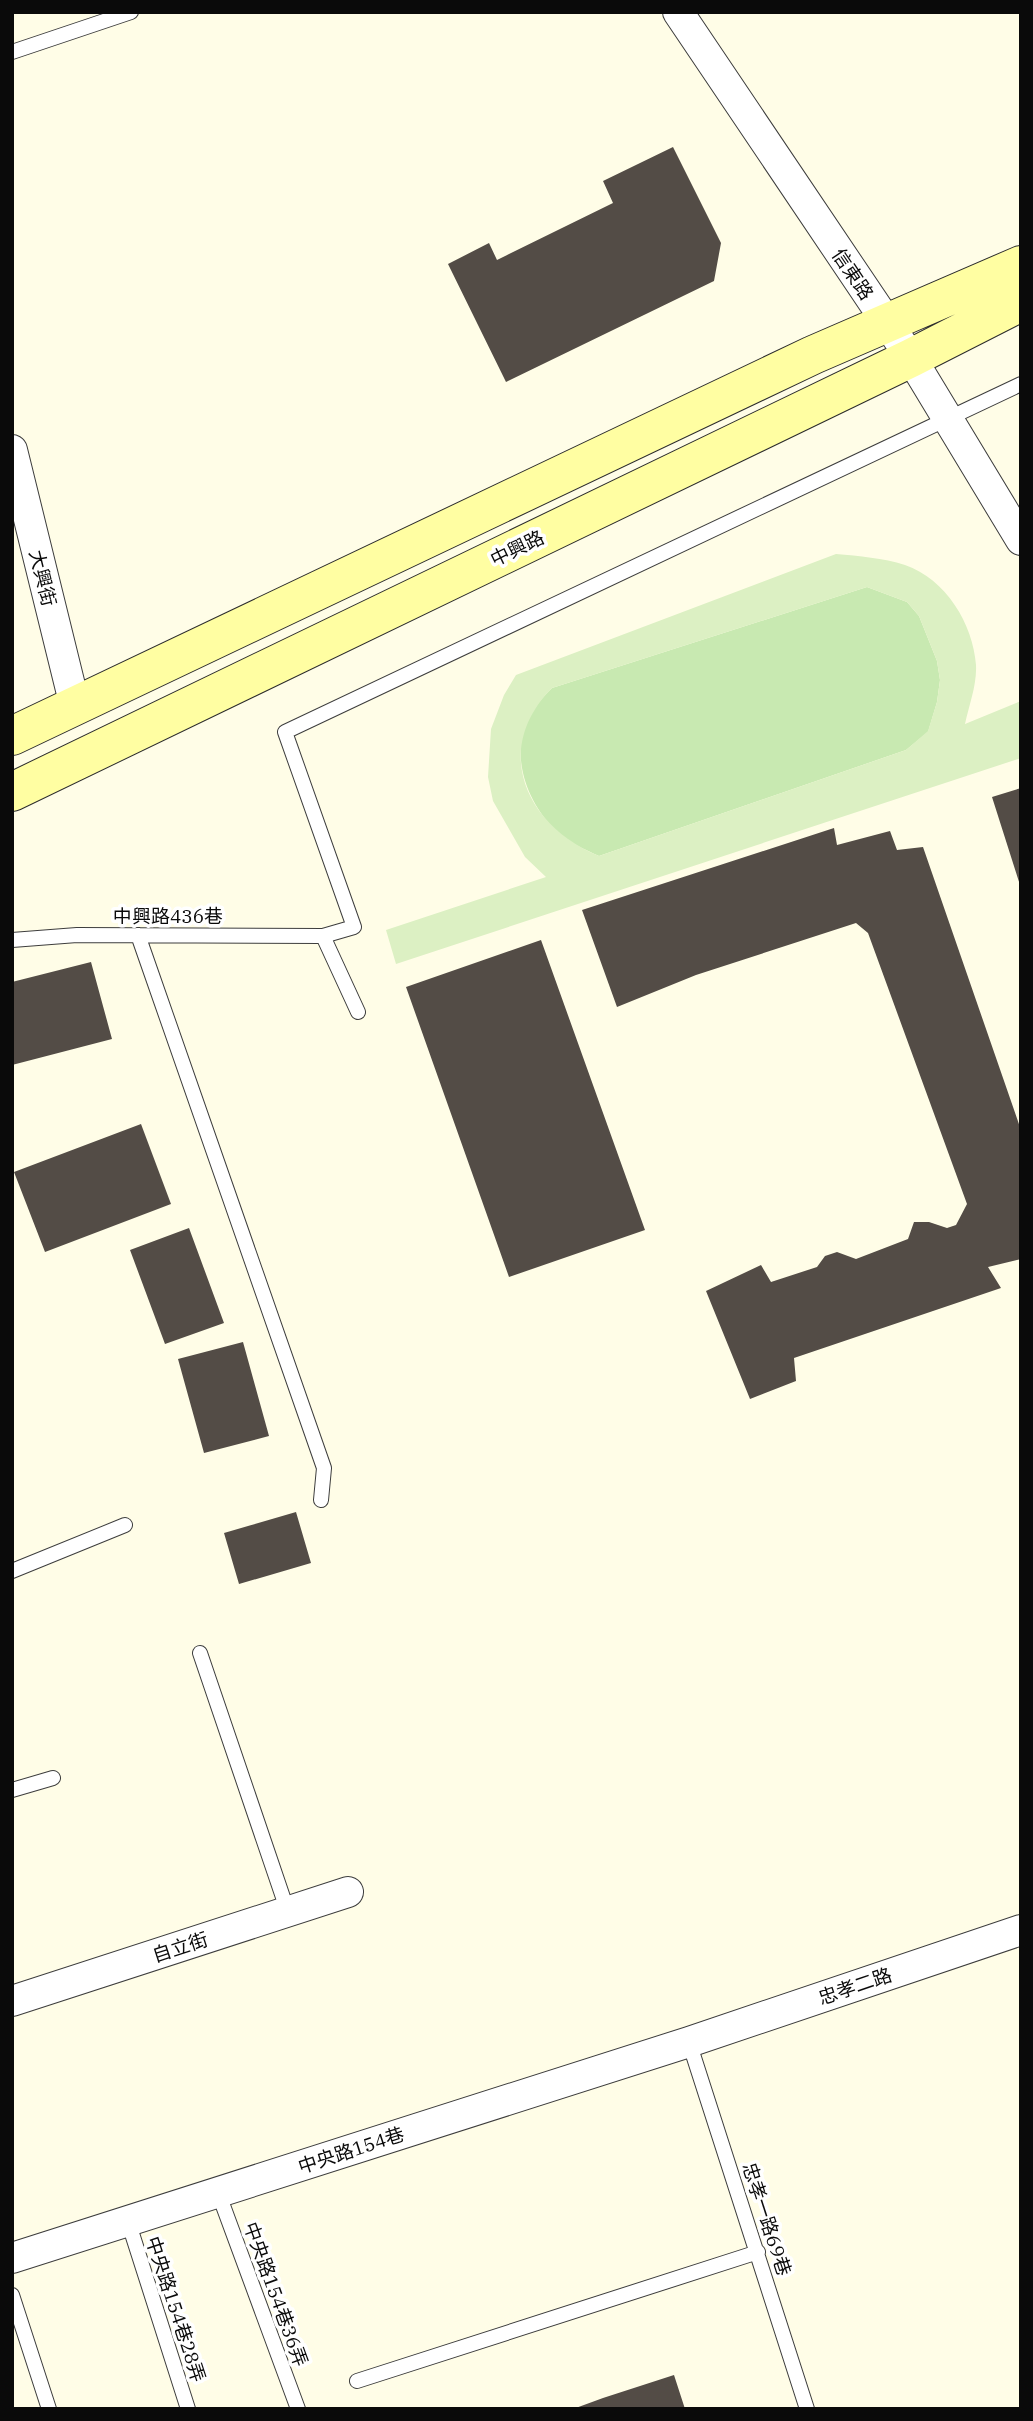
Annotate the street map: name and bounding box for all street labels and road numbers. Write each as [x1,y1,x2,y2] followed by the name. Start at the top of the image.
[827,244,879,304] street label: 信東路
[486,525,548,571] street label: 中興路
[24,547,62,609] street label: 大興街
[113,904,223,928] street label: 中興路436巷
[149,1927,211,1967] street label: 自立街
[815,1962,895,2010] street label: 忠孝二路
[295,2122,407,2178] street label: 中央路154巷
[737,2159,797,2279] street label: 忠孝一路69巷
[239,2218,313,2370] street label: 中央路154巷36弄
[141,2233,211,2385] street label: 中央路154巷28弄

